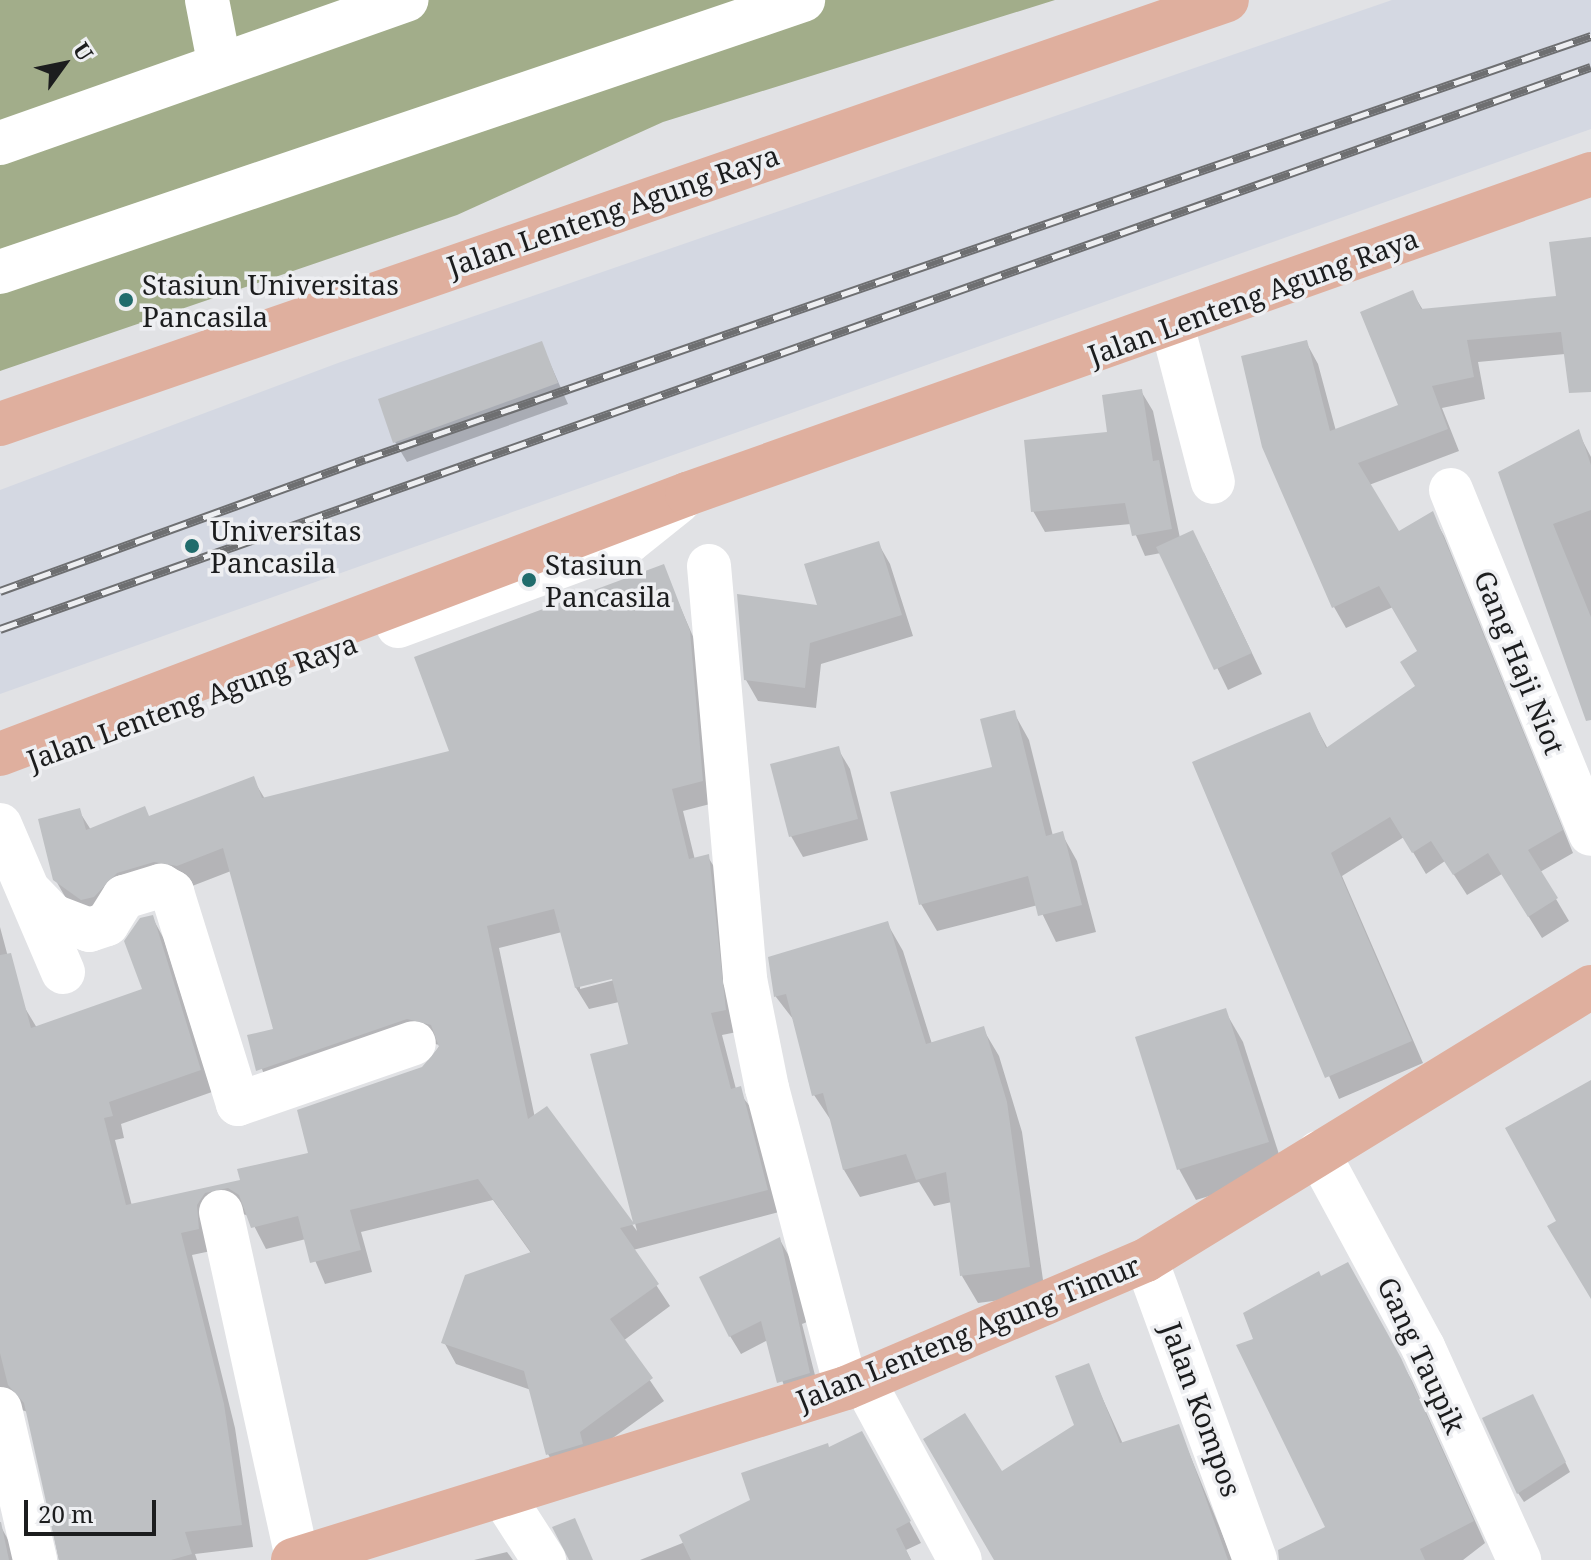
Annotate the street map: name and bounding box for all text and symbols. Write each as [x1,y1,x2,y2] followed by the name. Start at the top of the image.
[24,24,104,104] north arrow
[67,36,101,66] text: U
[443,137,783,283] street label: Jalan Lenteng Agung Raya
[1083,221,1423,371] street label: Jalan Lenteng Agung Raya
[142,267,399,333] place label: Stasiun Universitas Pancasila
[117,291,135,309] marker: Stasiun Universitas Pancasila
[210,513,361,579] place label: Universitas Pancasila
[181,535,203,557] marker: Universitas Pancasila
[545,547,671,613] place label: Stasiun Pancasila
[1468,565,1572,759] street label: Gang Haji Niot
[520,571,538,589] marker: Stasiun Pancasila
[22,626,362,776] street label: Jalan Lenteng Agung Raya
[791,1248,1145,1416] street label: Jalan Lenteng Agung Timur
[1371,1272,1473,1438] street label: Gang Taupik
[1155,1317,1249,1501] street label: Jalan Kompos
[28,1484,160,1534] scale bar
[38,1497,94,1530] text: 20 m

